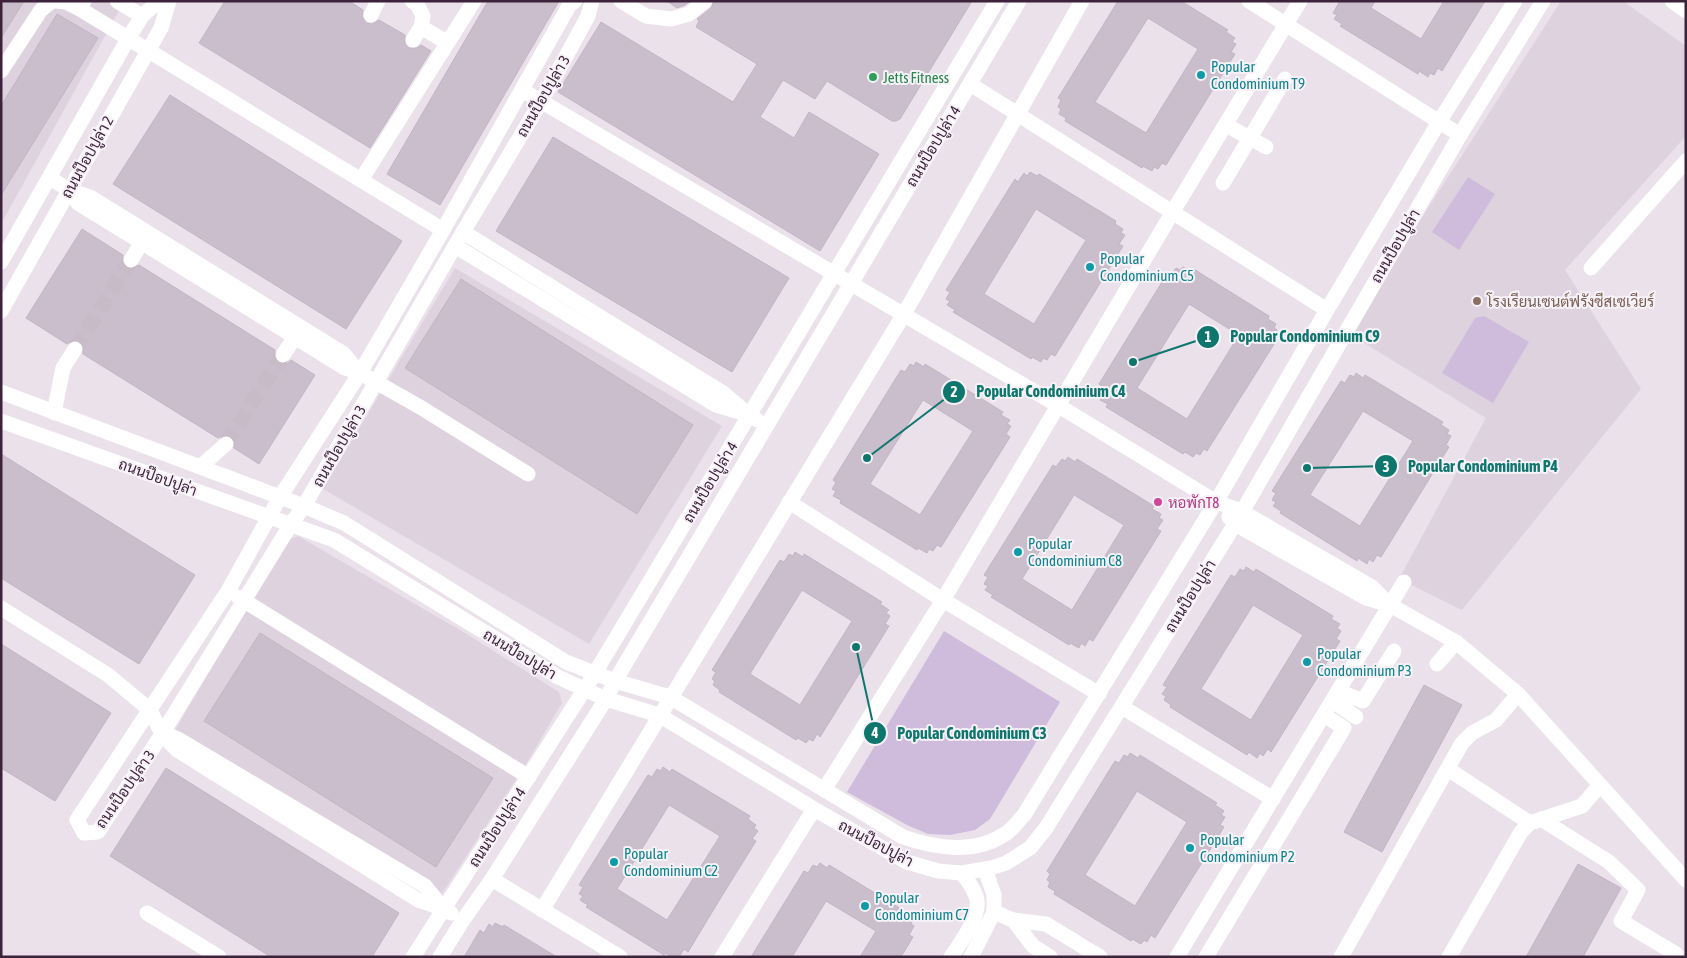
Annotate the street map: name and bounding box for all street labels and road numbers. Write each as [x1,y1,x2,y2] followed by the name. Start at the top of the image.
[512,52,575,141] street label: ถนนป๊อปปูล่า 3
[901,102,965,190] street label: ถนนป๊อปปูล่า 4
[57,113,118,202] street label: ถนนป๊อปปูล่า 2
[1366,206,1425,287] street label: ถนนป๊อปปูล่า
[308,402,371,491] street label: ถนนป๊อปปูล่า 3
[678,438,742,526] street label: ถนนป๊อปปูล่า 4
[116,454,200,501] street label: ถนนป๊อปปูล่า
[1160,556,1221,636] street label: ถนนป๊อปปูล่า
[479,625,560,684] street label: ถนนป๊อปปูล่า
[91,746,160,832] street label: ถนนป๊อปปูล่า 3
[464,784,531,871] street label: ถนนป๊อปปูล่า 4
[835,815,917,872] street label: ถนนป๊อปปูล่า

